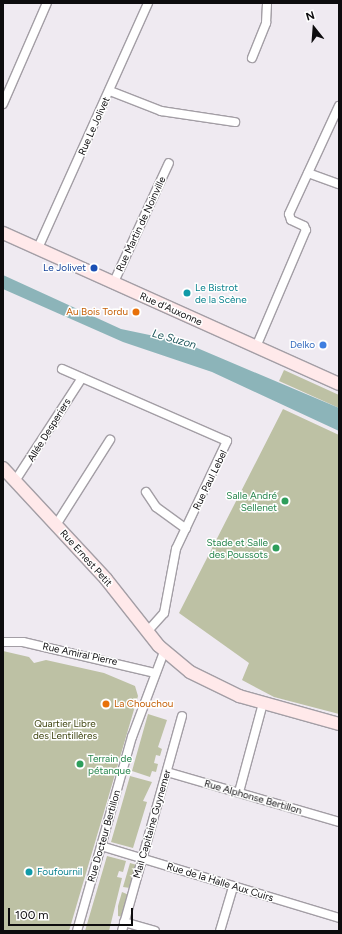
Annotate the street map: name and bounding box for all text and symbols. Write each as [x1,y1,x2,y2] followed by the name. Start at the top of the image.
[294,8,334,48] north arrow
[304,9,316,24] text: N
[76,95,112,157] street label: Rue Le Jolivet
[114,175,168,273] street label: Rue Martin de Noinville
[43,262,86,274] place label: Le Jolivet
[89,263,99,273] marker: Le Jolivet
[195,281,247,304] place label: Le Bistrot de la Scène
[182,288,192,298] marker: Le Bistrot de la Scène
[138,290,204,328] street label: Rue d'Auxonne
[66,306,128,318] place label: Au Bois Tordu
[131,307,141,317] marker: Au Bois Tordu
[150,327,198,353] water label: Le Suzon
[290,339,315,351] place label: Delko
[318,340,328,350] marker: Delko
[25,396,73,464] street label: Allée Desperiers
[190,448,230,512] street label: Rue Paul Lebel
[226,489,277,512] place label: Salle André Sellenet
[280,496,290,506] marker: Salle André Sellenet
[57,527,115,589] street label: Rue Ernest Petit
[206,536,268,560] place label: Stade et Salle des Poussots
[271,543,281,553] marker: Stade et Salle des Poussots
[41,640,119,668] street label: Rue Amiral Pierre
[114,698,173,710] place label: La Chouchou
[101,699,111,709] marker: La Chouchou
[33,717,97,740] park label: Quartier Libre des Lentillères
[88,752,132,776] place label: Terrain de pétanque
[75,759,85,769] marker: Terrain de pétanque
[131,768,173,880] street label: Mail Capitaine Guynemer
[203,777,303,817] street label: Rue Alphonse Bertillon
[85,789,123,883] street label: Rue Docteur Bertillon
[165,860,275,904] street label: Rue de la Halle Aux Cuirs
[37,866,82,878] place label: Foufournil
[24,867,34,877] marker: Foufournil
[10,900,135,926] scale bar
[15,908,49,922] text: 100 m

